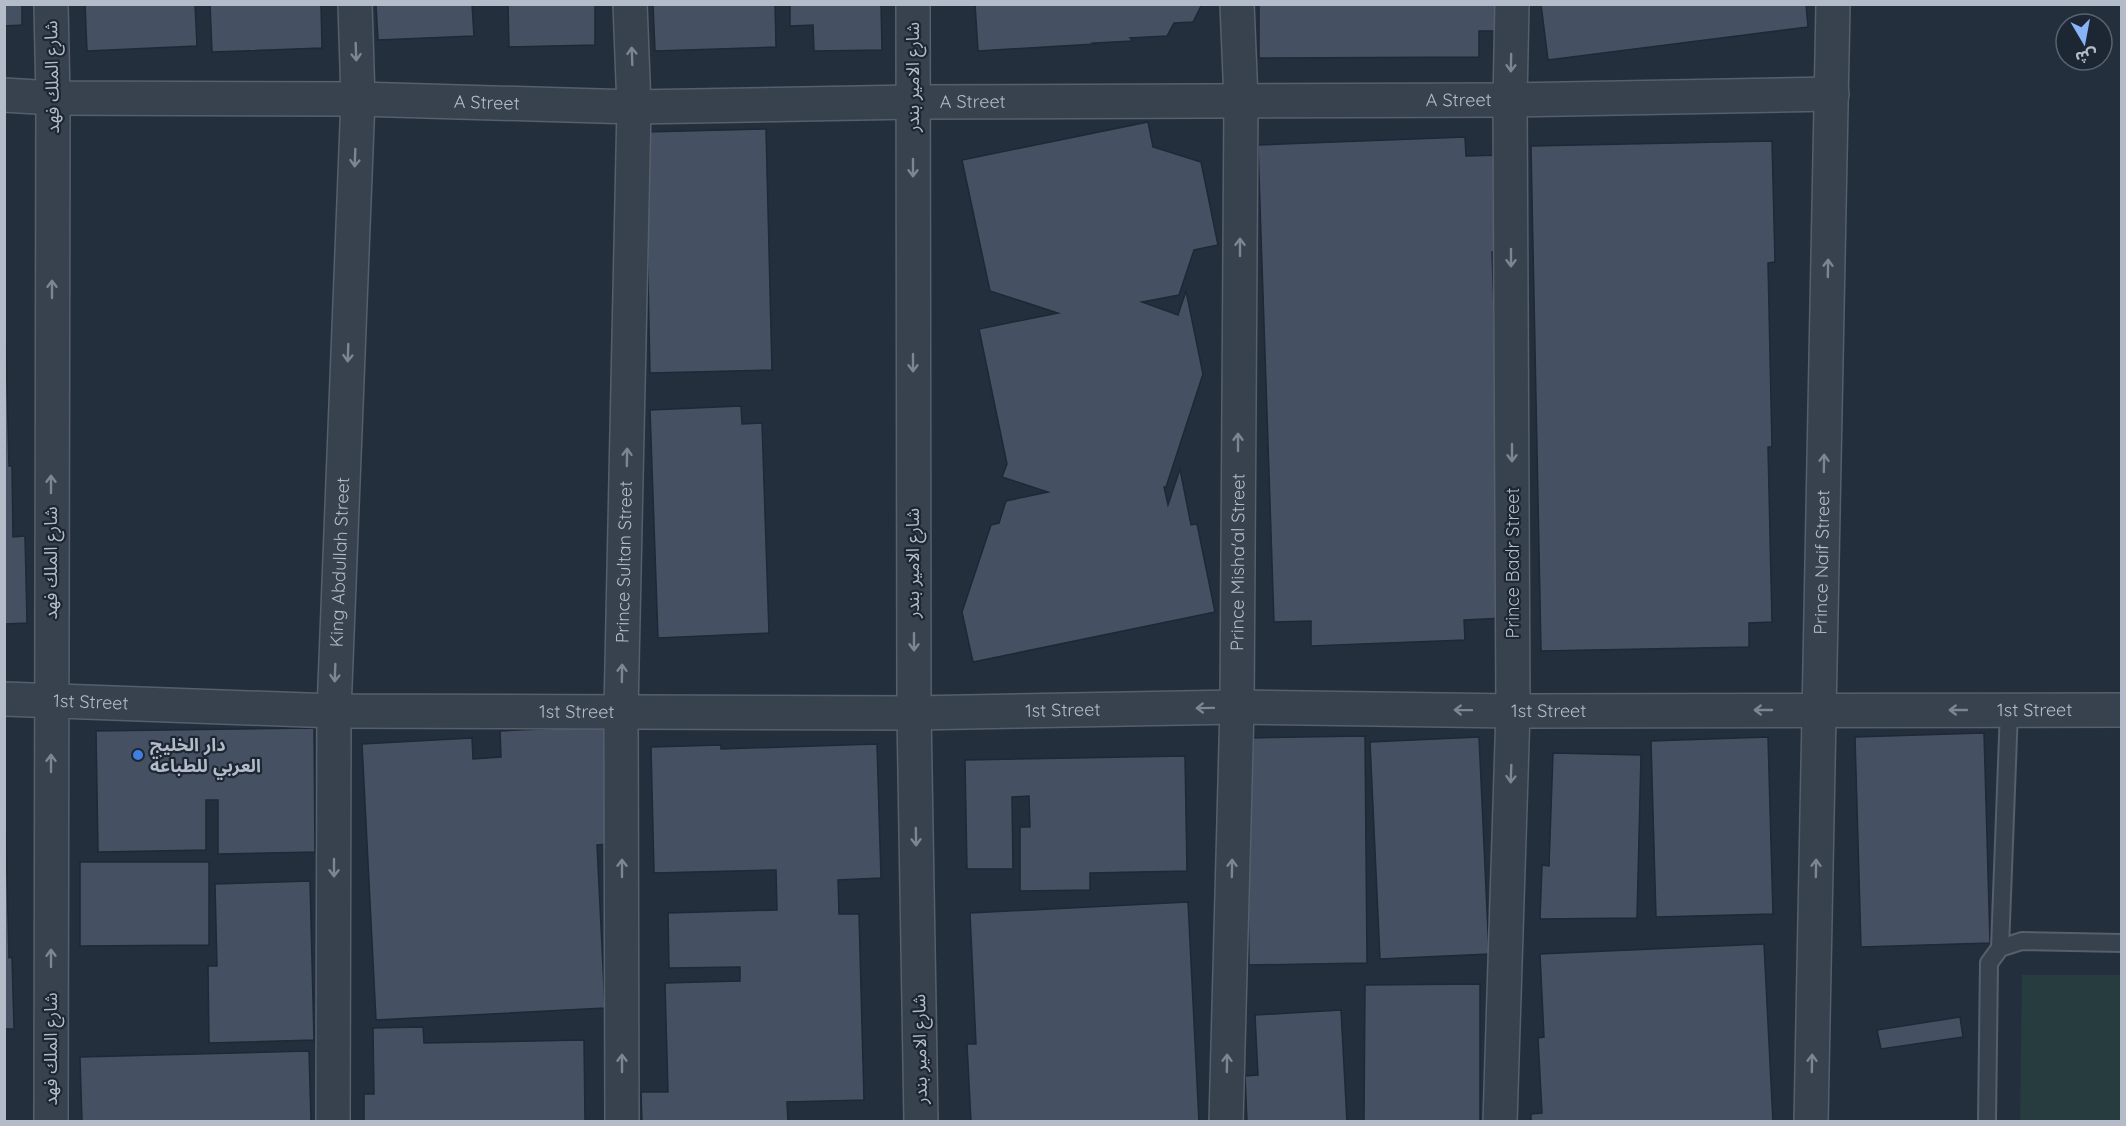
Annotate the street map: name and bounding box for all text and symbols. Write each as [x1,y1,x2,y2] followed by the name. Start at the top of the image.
[2054,12,2114,72] north arrow
[39,20,67,134] street label: شارع الملك فهد
[901,22,927,133] street label: شارع الامير بندر
[350,41,362,61] one-way arrow
[2074,45,2099,69] text: ش
[626,46,637,66] one-way arrow
[1505,52,1517,72] one-way arrow
[1426,88,1492,111] street label: A Street
[454,90,520,115] street label: A Street
[940,90,1006,113] street label: A Street
[350,147,361,167] one-way arrow
[907,157,919,177] one-way arrow
[1234,238,1246,258] one-way arrow
[1505,247,1517,267] one-way arrow
[1823,259,1834,279] one-way arrow
[46,280,58,300] one-way arrow
[342,342,353,362] one-way arrow
[907,352,919,372] one-way arrow
[1233,433,1244,453] one-way arrow
[1506,442,1518,462] one-way arrow
[621,448,632,468] one-way arrow
[1818,454,1830,474] one-way arrow
[1225,473,1250,651] street label: Prince Misha'al Street
[45,475,57,495] one-way arrow
[325,477,354,648] street label: King Abdullah Street
[610,481,637,643] street label: Prince Sultan Street
[1501,488,1524,638] street label: Prince Badr Street
[1809,489,1834,635] street label: Prince Naif Street
[39,506,65,620] street label: شارع الملك فهد
[901,508,927,619] street label: شارع الامير بندر
[908,631,919,651] one-way arrow
[330,663,341,683] one-way arrow
[616,664,628,684] one-way arrow
[53,689,129,715] street label: 1st Street
[1025,698,1101,722] street label: 1st Street
[1997,698,2072,721] street label: 1st Street
[1511,699,1586,722] street label: 1st Street
[539,700,615,723] street label: 1st Street
[1196,702,1216,714] one-way arrow
[1454,704,1474,716] one-way arrow
[1754,704,1774,716] one-way arrow
[1949,704,1969,716] one-way arrow
[150,733,261,780] place label: دار الخليج العربي للطباعة
[131,748,145,762] marker: دار الخليج العربي للطباعة
[45,754,57,774] one-way arrow
[1506,763,1517,783] one-way arrow
[910,826,922,846] one-way arrow
[328,858,340,878] one-way arrow
[616,859,628,879] one-way arrow
[1227,859,1238,879] one-way arrow
[1810,859,1821,879] one-way arrow
[45,949,57,969] one-way arrow
[39,992,65,1106] street label: شارع الملك فهد
[907,994,935,1105] street label: شارع الامير بندر
[616,1054,628,1074] one-way arrow
[1222,1054,1233,1074] one-way arrow
[1806,1054,1818,1074] one-way arrow

